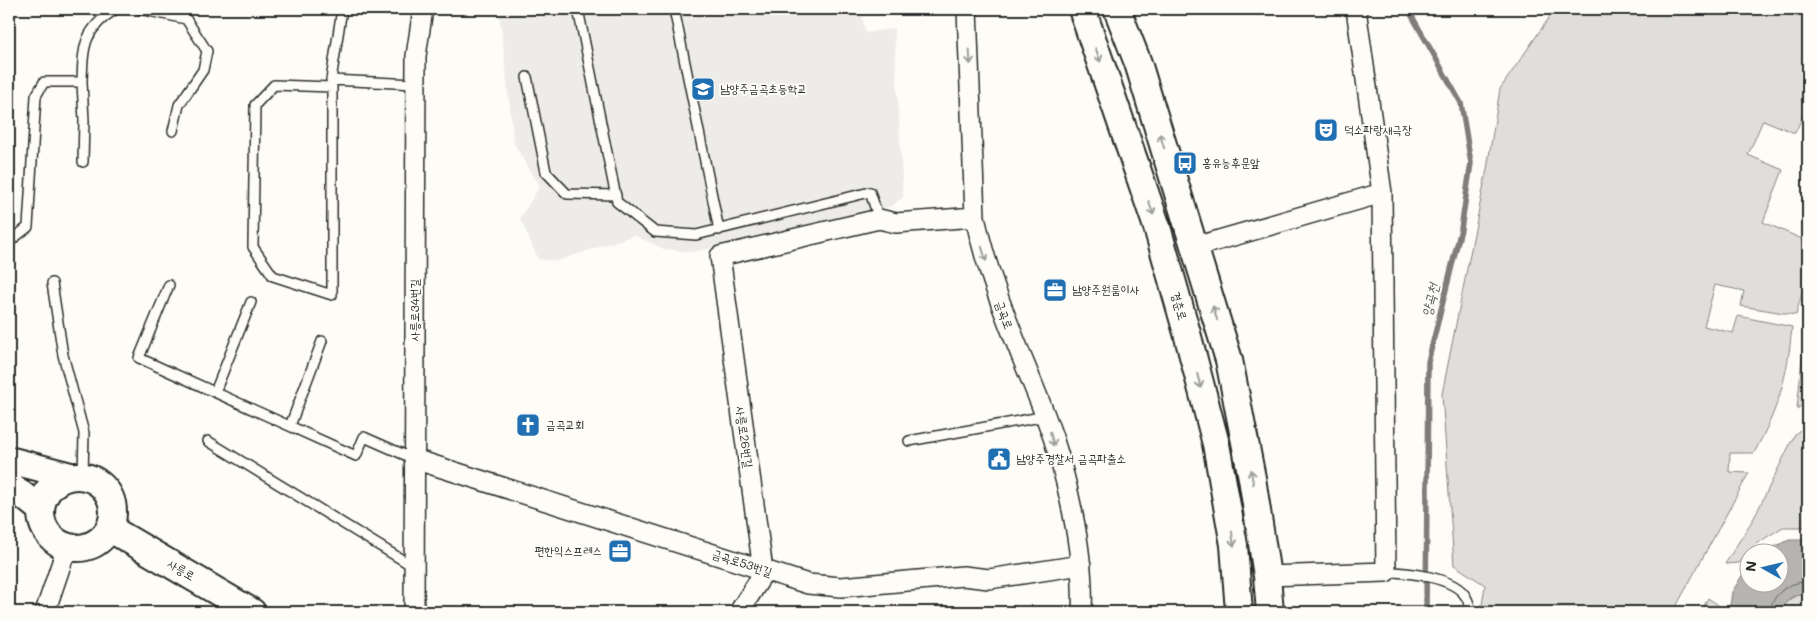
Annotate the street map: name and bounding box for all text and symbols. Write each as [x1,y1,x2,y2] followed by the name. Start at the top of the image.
[1093,47,1103,63] one-way arrow
[965,49,975,65] one-way arrow
[690,76,716,102] school or university icon: 남양주금곡초등학교
[720,80,807,96] place label: 남양주금곡초등학교
[1313,117,1339,143] theatre icon: 덕소파랑새극장
[1344,121,1412,137] place label: 덕소파랑새극장
[1156,133,1166,149] one-way arrow
[1172,150,1198,176] bus stop icon: 홍유능후문앞
[1202,154,1260,170] place label: 홍유능후문앞
[1146,200,1156,216] one-way arrow
[979,245,989,261] one-way arrow
[1042,277,1068,303] office icon: 남양주원룸이사
[406,278,422,341] street label: 사릉로34번길
[1416,280,1443,319] water label: 양곡천
[1072,281,1140,297] place label: 남양주원룸이사
[1168,290,1192,322] street label: 경춘로
[992,298,1017,331] street label: 금곡로
[1209,305,1219,321] one-way arrow
[1195,372,1205,388] one-way arrow
[733,405,757,469] street label: 사릉로26번길
[515,412,541,438] church icon: 금곡교회
[546,416,585,432] place label: 금곡교회
[1048,430,1058,446] one-way arrow
[986,446,1012,472] public building icon: 남양주경찰서 금곡파출소
[1016,450,1126,466] place label: 남양주경찰서 금곡파출소
[1246,470,1256,486] one-way arrow
[1229,531,1239,547] one-way arrow
[607,538,633,564] office icon: 편한익스프레스
[534,542,602,558] place label: 편한익스프레스
[1740,544,1790,594] north arrow
[710,545,775,579] street label: 금곡로53번길
[165,555,198,583] street label: 사릉로
[1740,560,1761,573] text: N

